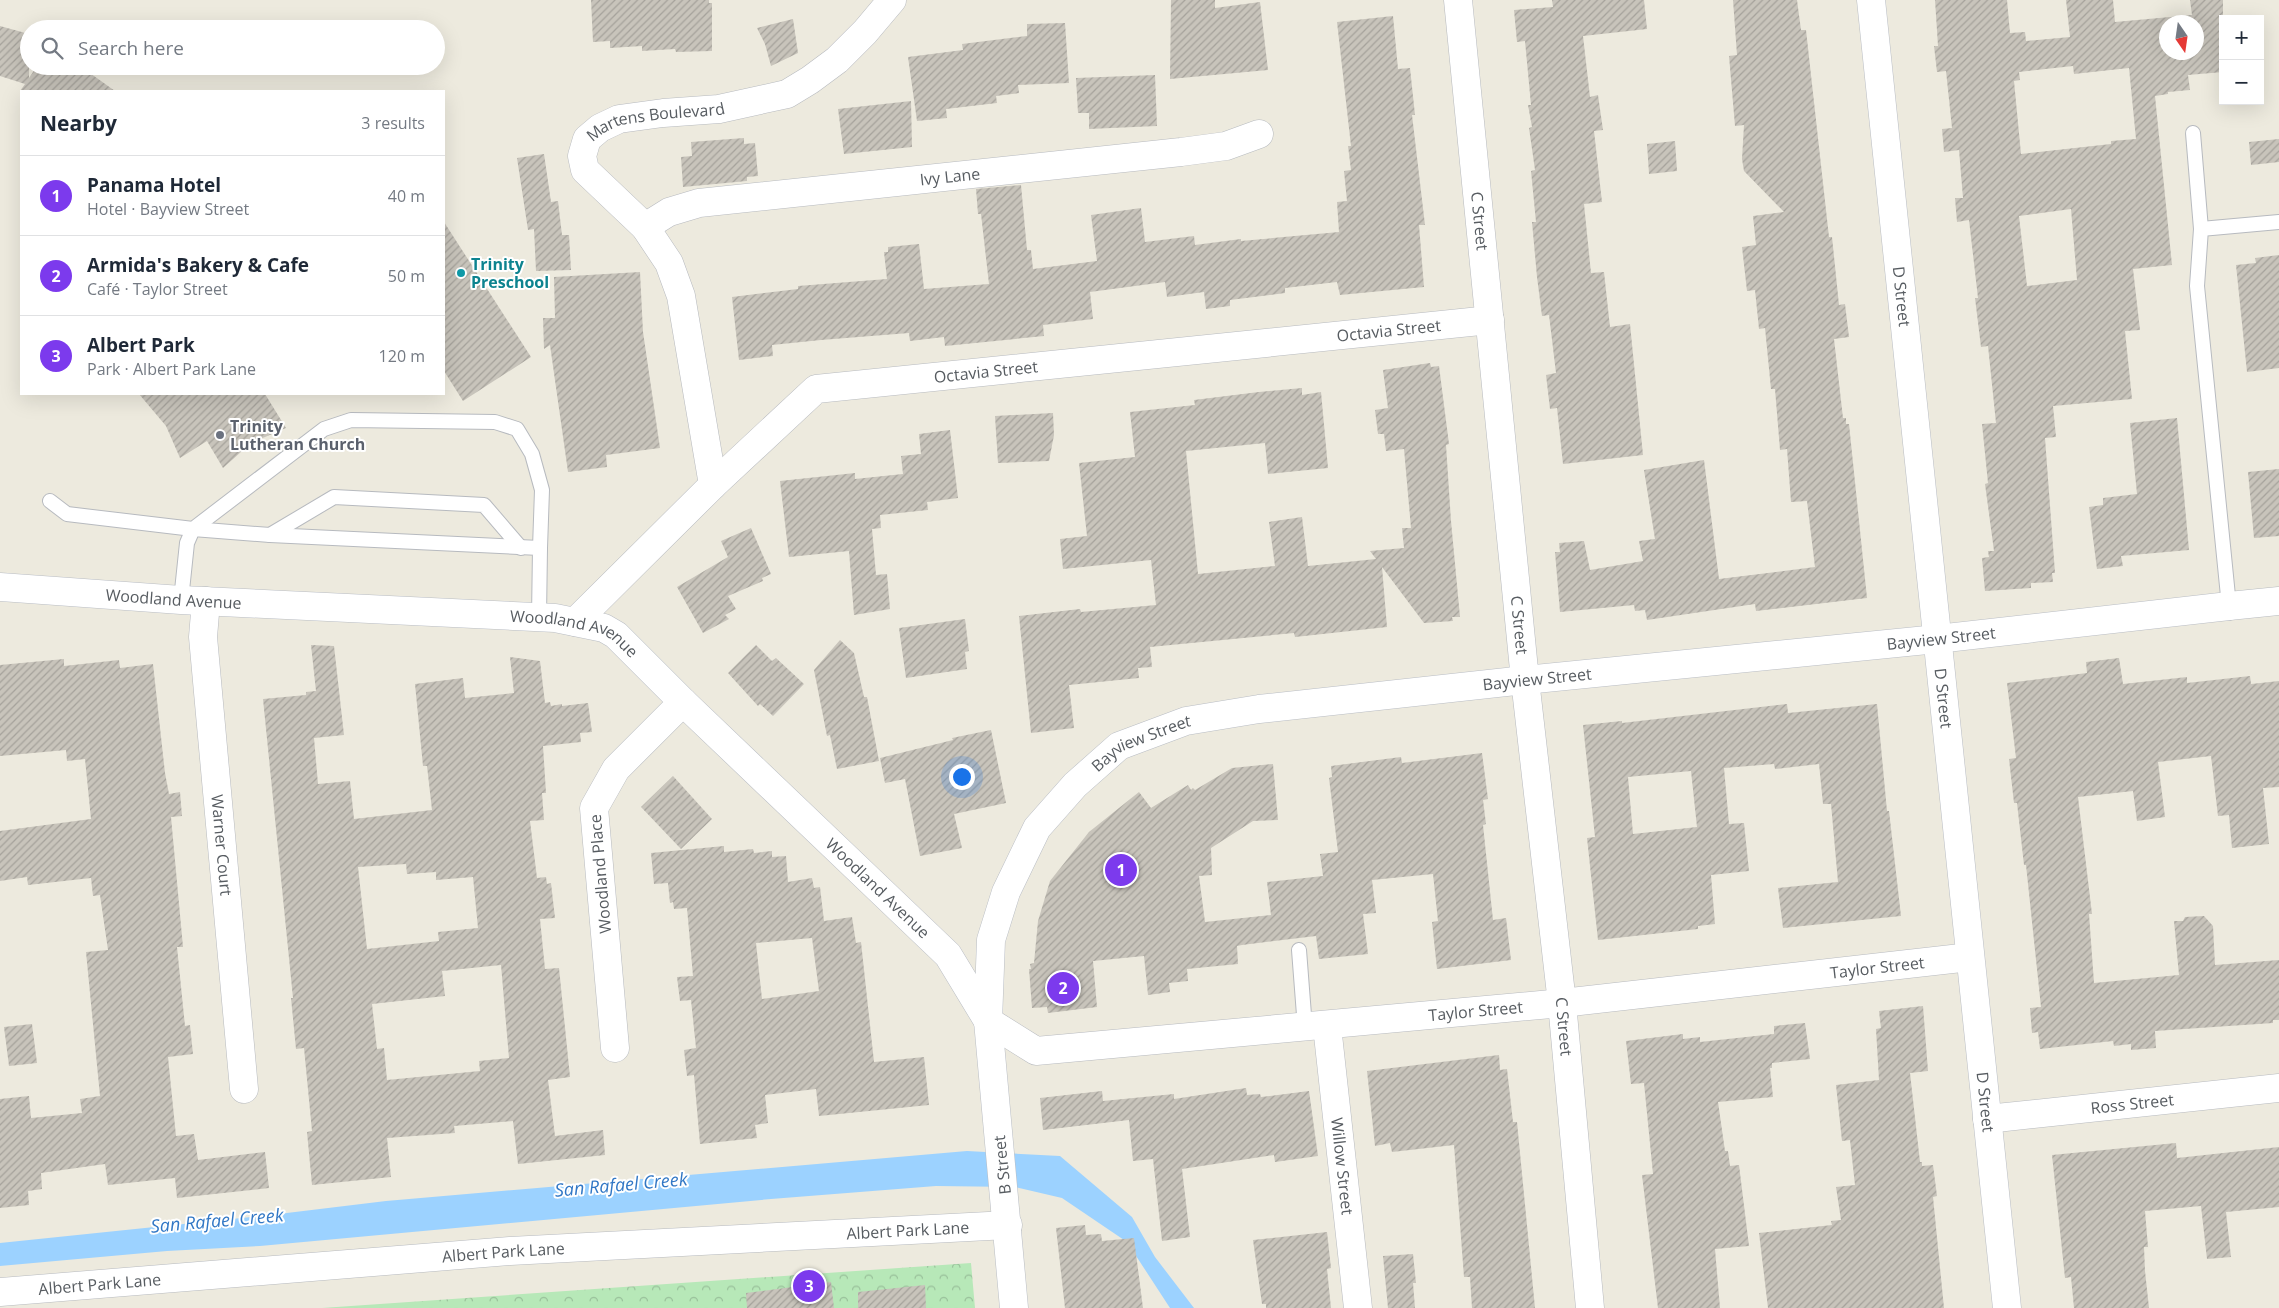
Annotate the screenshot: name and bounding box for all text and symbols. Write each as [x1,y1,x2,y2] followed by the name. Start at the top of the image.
[2159,15,2204,60] north arrow
[2219,15,2264,105] map controls
[2219,15,2264,60] button: +
[20,20,445,75] search box
[38,34,66,62] icon: search
[78,35,184,61] text: Search here
[2219,60,2264,105] button: −
[581,97,727,146] street label: Martens Boulevard
[40,109,117,137] text: Nearby
[361,112,425,134] text: 3 results
[919,162,981,191] street label: Ivy Lane
[87,172,221,198] text: Panama Hotel
[51,185,61,207] text: 1
[388,185,425,207] text: 40 m
[1466,191,1494,252] street label: C Street
[87,198,249,220] text: Hotel · Bayview Street
[87,252,309,278] text: Armida's Bakery & Cafe
[471,253,549,293] place label: Trinity Preschool
[51,265,61,287] text: 2
[388,265,425,287] text: 50 m
[1888,265,1916,328] street label: D Street
[455,267,467,279] marker: Trinity Preschool
[87,278,228,300] text: Café · Taylor Street
[1336,314,1442,347] street label: Octavia Street
[87,332,195,358] text: Albert Park
[51,345,61,367] text: 3
[379,345,425,367] text: 120 m
[933,355,1039,388] street label: Octavia Street
[87,358,256,380] text: Park · Albert Park Lane
[230,415,365,455] place label: Trinity Lutheran Church
[214,429,226,441] marker: Trinity Lutheran Church
[105,584,242,614] street label: Woodland Avenue
[1506,595,1533,656] street label: C Street
[509,605,643,662] street label: Woodland Avenue
[1885,621,1997,655] street label: Bayview Street
[1481,662,1593,696] street label: Bayview Street
[1930,667,1958,730] street label: D Street
[1087,709,1192,777] street label: Bayview Street
[949,764,975,790] your location
[206,793,237,897] street label: Warner Court
[584,813,616,935] street label: Woodland Place
[821,833,935,943] street label: Woodland Avenue
[1105,851,1137,889] pin: 1
[1829,951,1926,984] street label: Taylor Street
[1047,969,1079,1007] pin: 2
[1427,996,1524,1026] street label: Taylor Street
[1550,996,1578,1057] street label: C Street
[1972,1071,2000,1134] street label: D Street
[2089,1088,2175,1119] street label: Ross Street
[1326,1116,1359,1216] street label: Willow Street
[988,1134,1016,1196] street label: B Street
[554,1166,690,1202] water label: San Rafael Creek
[150,1202,286,1238] water label: San Rafael Creek
[846,1216,970,1244] street label: Albert Park Lane
[441,1237,565,1267] street label: Albert Park Lane
[793,1267,825,1305] pin: 3
[37,1268,162,1300] street label: Albert Park Lane

